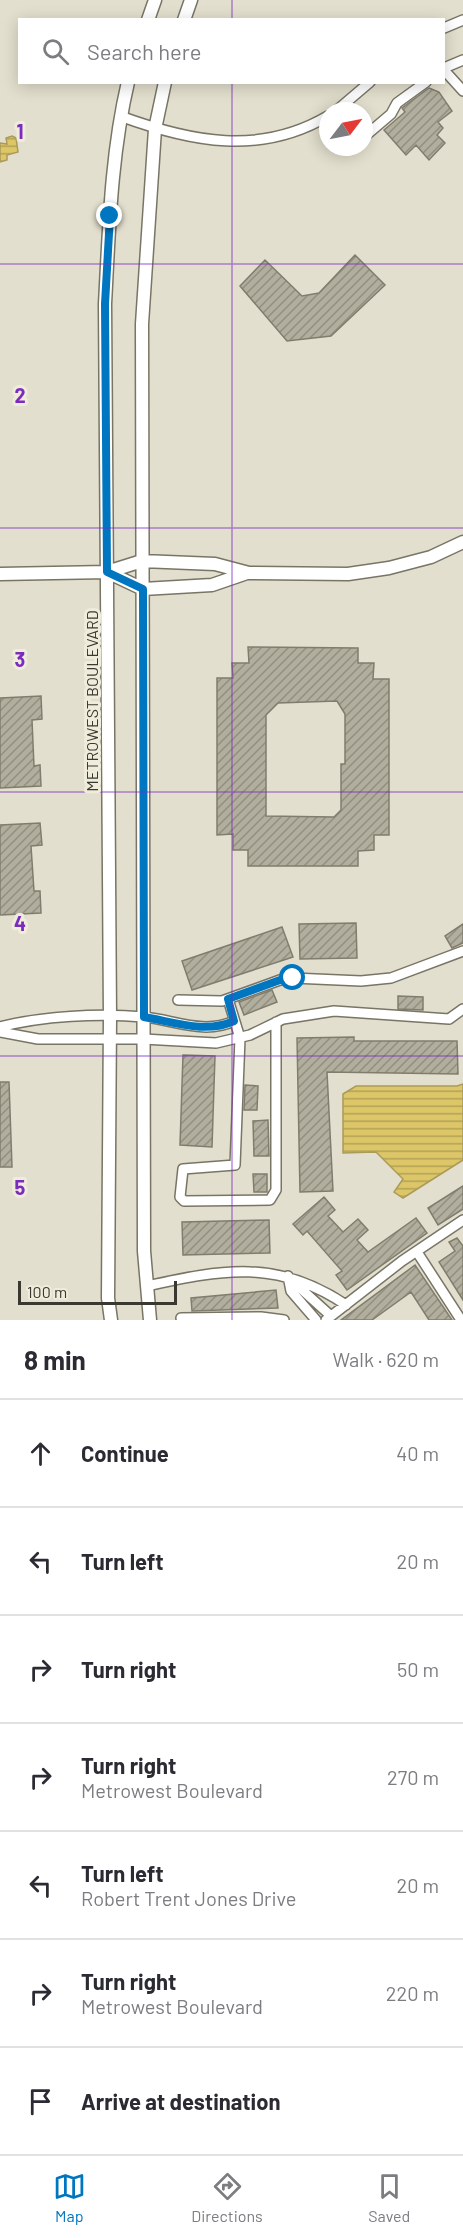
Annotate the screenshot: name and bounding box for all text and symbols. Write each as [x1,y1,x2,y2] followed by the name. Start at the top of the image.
[18,18,445,84] search box
[39,35,72,68] icon: search
[87,38,201,64] text: Search here
[319,102,373,156] north arrow
[16,119,24,143] text: 1
[96,202,122,228] route end
[14,383,26,407] text: 2
[82,610,101,792] street label: METROWEST BOULEVARD
[15,647,25,671] text: 3
[14,911,26,935] text: 4
[279,964,305,990] route start
[15,1175,26,1199] text: 5
[18,1278,177,1306] scale bar
[27,1282,67,1301] text: 100 m
[24,1344,86,1375] text: 8 min
[332,1347,439,1371] text: Walk · 620 m
[24,1437,57,1470] icon: ahead
[81,1440,169,1466] text: Continue
[396,1441,439,1465] text: 40 m
[24,1545,57,1578] icon: left
[81,1548,164,1574] text: Turn left
[396,1549,439,1573] text: 20 m
[24,1653,57,1686] icon: right
[81,1656,176,1682] text: Turn right
[397,1657,439,1681] text: 50 m
[81,1752,176,1778] text: Turn right
[24,1761,57,1794] icon: right
[387,1765,439,1789] text: 270 m
[81,1778,263,1802] text: Metrowest Boulevard
[81,1860,164,1886] text: Turn left
[24,1869,57,1902] icon: left
[396,1873,439,1897] text: 20 m
[81,1886,296,1910] text: Robert Trent Jones Drive
[81,1968,176,1994] text: Turn right
[24,1977,57,2010] icon: right
[386,1981,439,2005] text: 220 m
[81,1994,263,2018] text: Metrowest Boulevard
[24,2085,57,2118] icon: arrive
[81,2088,280,2114] text: Arrive at destination
[53,2170,86,2225] tab: Map
[191,2170,263,2225] tab: Directions
[368,2170,410,2225] tab: Saved

